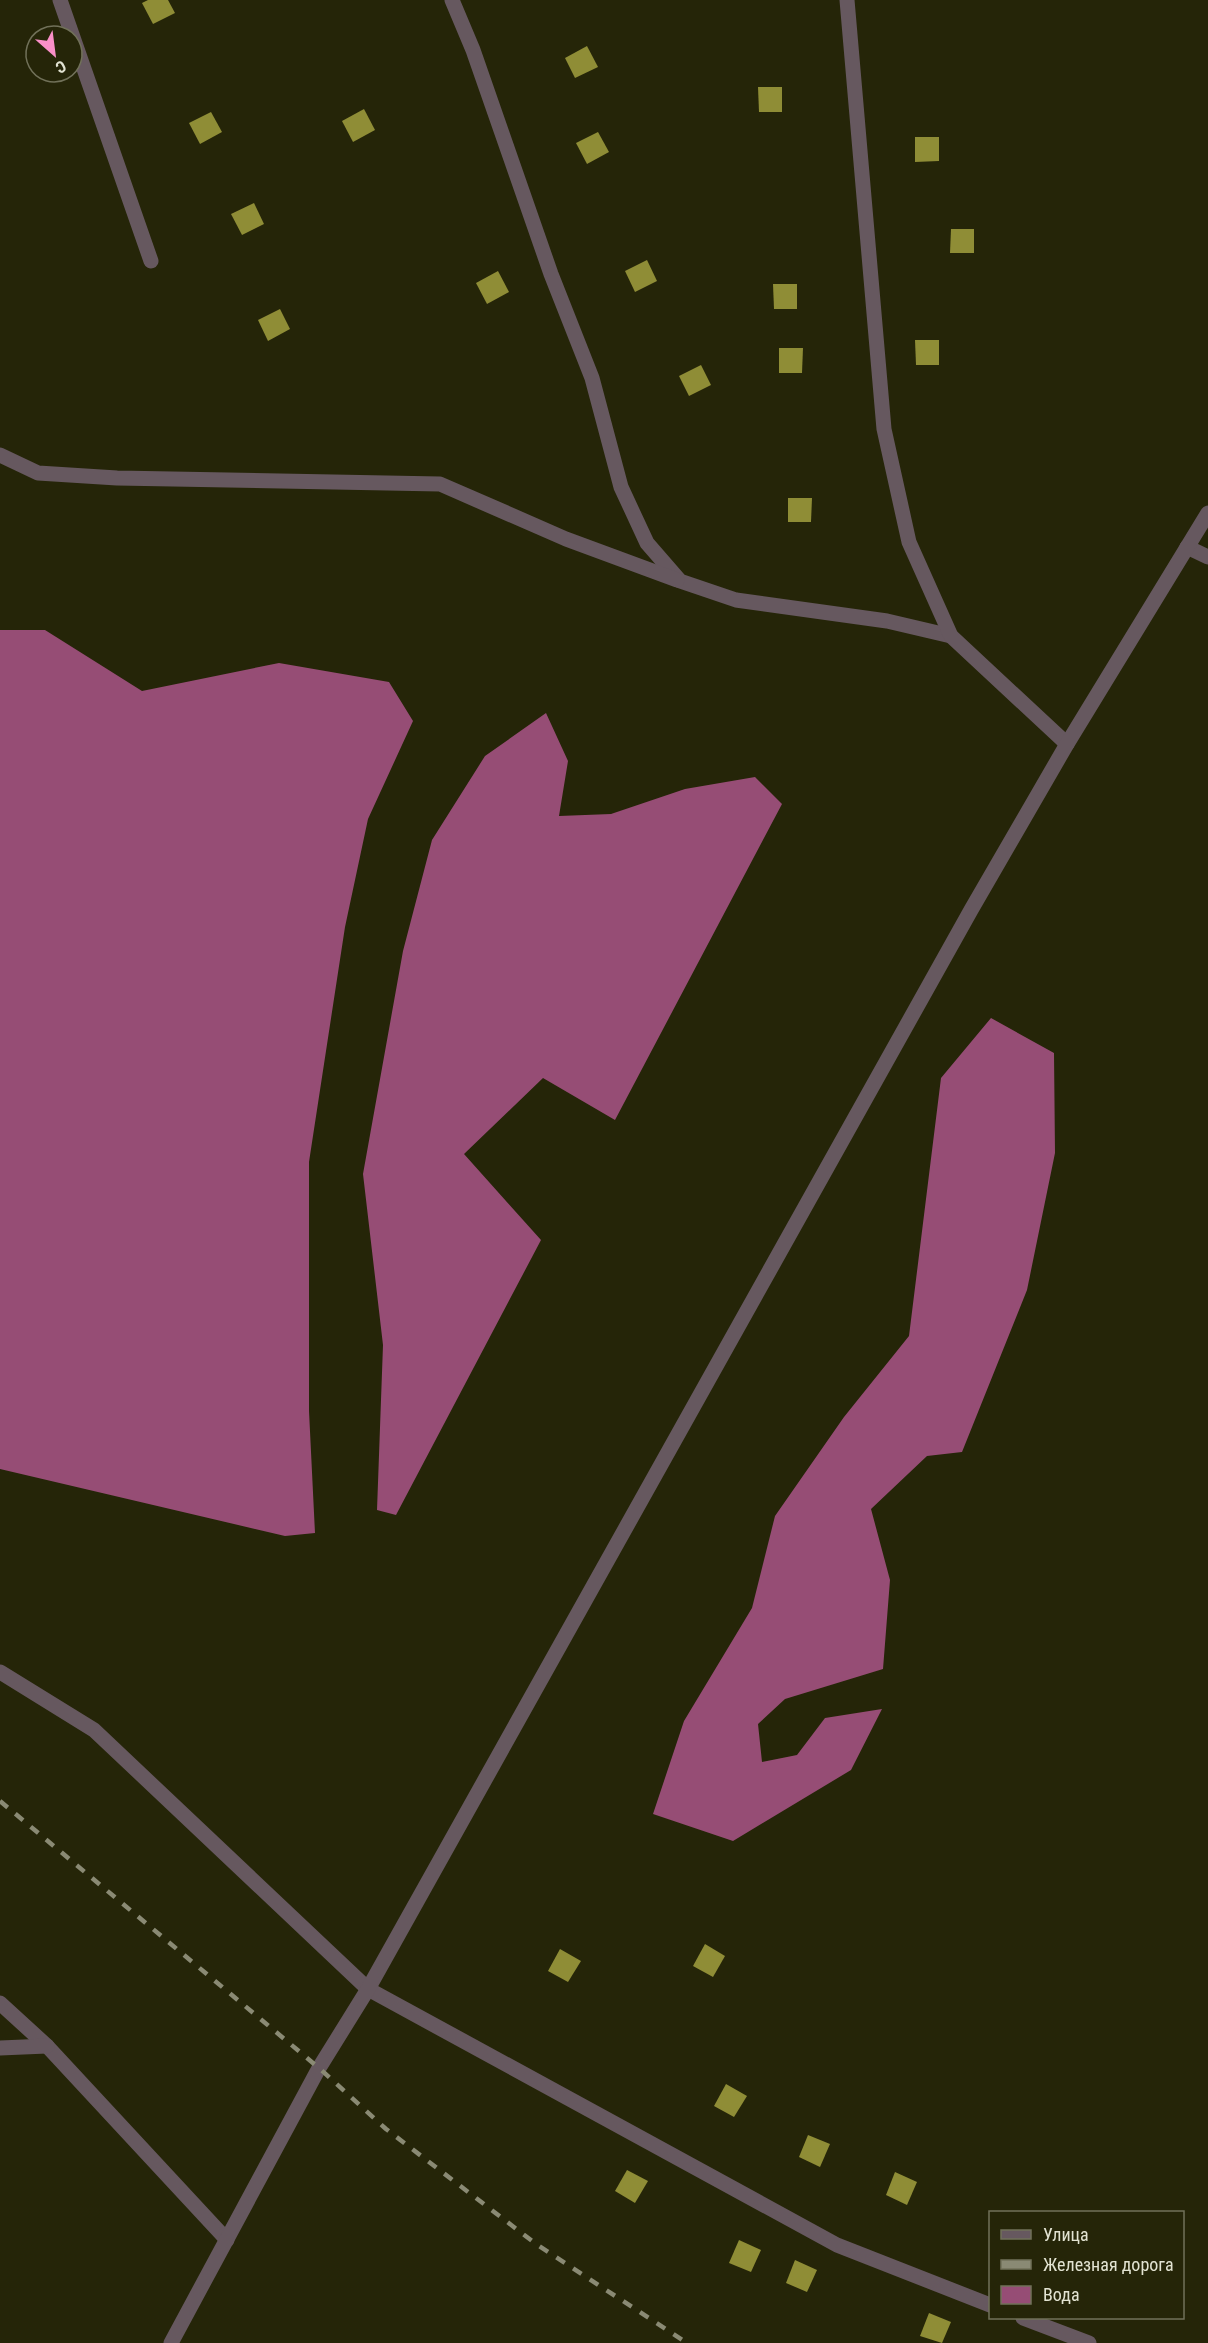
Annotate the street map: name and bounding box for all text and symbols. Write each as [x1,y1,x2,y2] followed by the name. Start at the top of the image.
[24,24,84,84] north arrow
[52,56,69,77] text: С
[989,2211,1184,2319] legend
[1043,2224,1089,2245] text: Улица
[1043,2254,1174,2275] text: Железная дорога
[1043,2284,1080,2305] text: Вода

